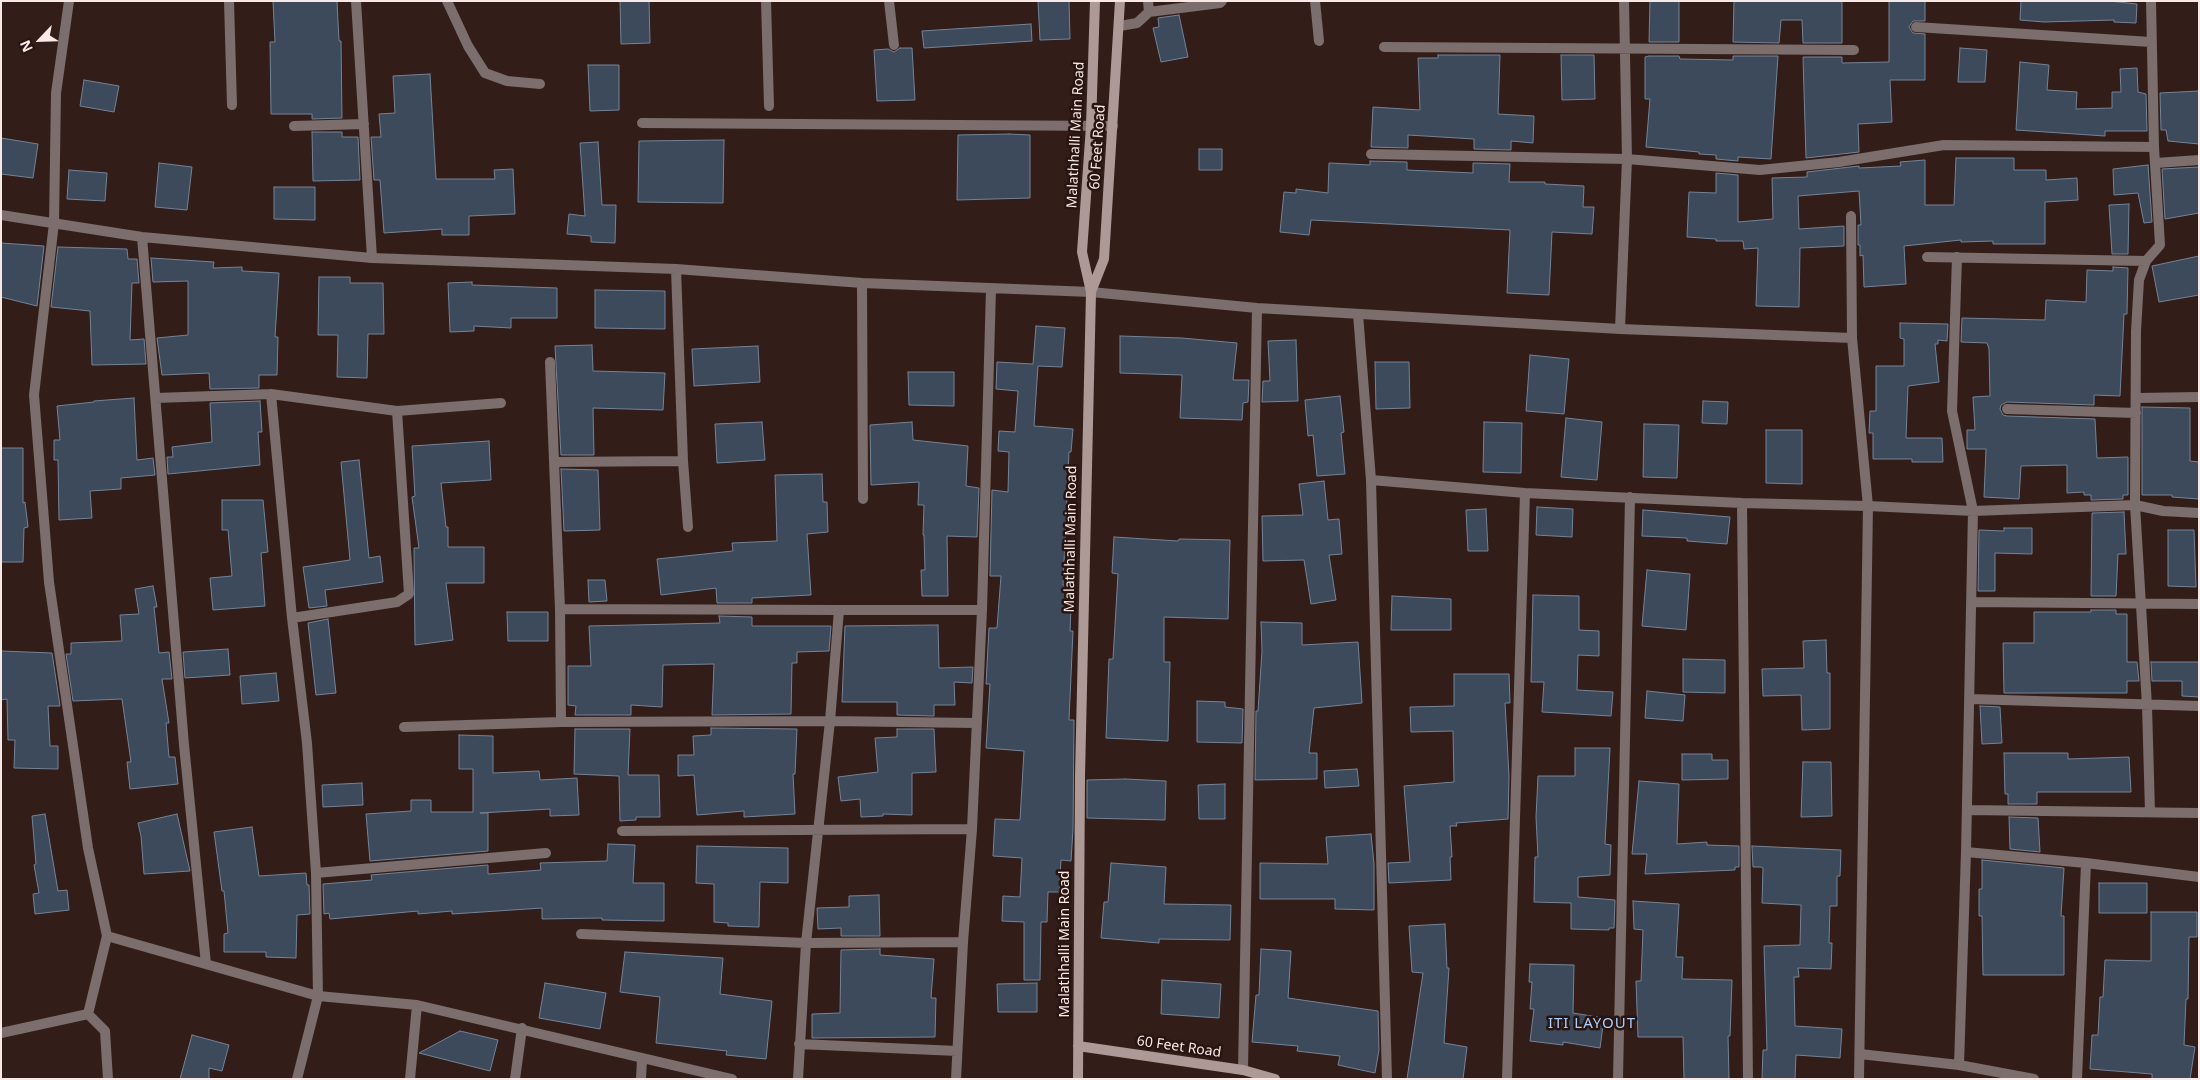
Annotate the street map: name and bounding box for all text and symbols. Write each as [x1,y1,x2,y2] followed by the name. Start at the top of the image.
[15,15,65,65] north arrow
[15,37,37,55] text: N
[1064,61,1088,209] street label: Malathhalli Main Road
[1087,104,1109,190] street label: 60 Feet Road
[1061,465,1081,613] street label: Malathhalli Main Road
[1057,871,1073,1017] street label: Malathhalli Main Road
[1547,1015,1637,1033] district label: ITI LAYOUT
[1136,1033,1222,1061] street label: 60 Feet Road

